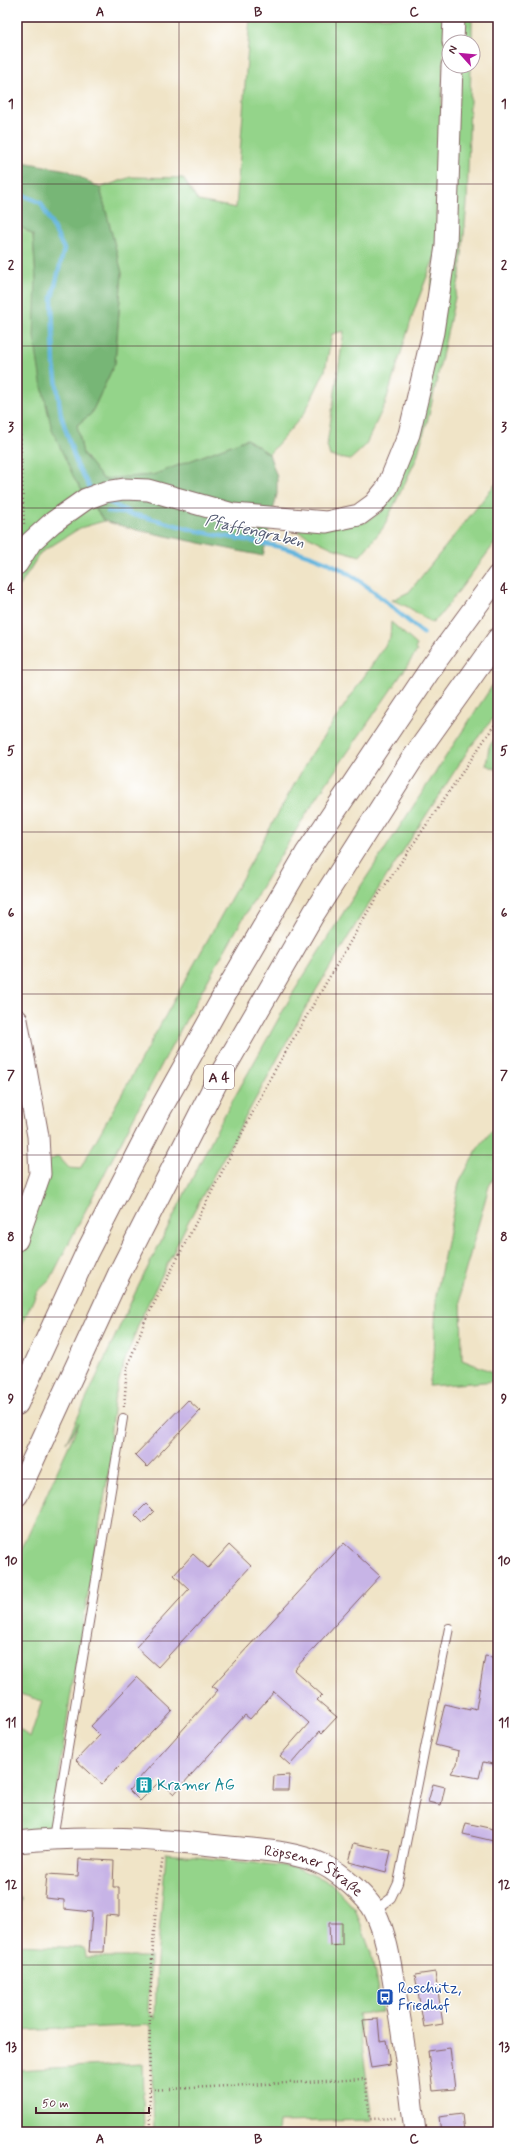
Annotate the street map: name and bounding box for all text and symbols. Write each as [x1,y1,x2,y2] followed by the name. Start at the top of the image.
[96,4,104,21] text: A
[254,4,263,21] text: B
[409,4,419,21] text: C
[441,34,481,74] north arrow
[445,43,461,56] text: N
[8,96,14,113] text: 1
[501,96,507,113] text: 1
[8,257,15,274] text: 2
[501,257,508,274] text: 2
[8,419,14,436] text: 3
[501,419,507,436] text: 3
[203,510,306,555] water label: Pfaffengraben
[7,581,15,598] text: 4
[500,581,508,598] text: 4
[7,743,15,760] text: 5
[500,743,508,760] text: 5
[8,905,15,922] text: 6
[501,905,508,922] text: 6
[204,1065,234,1089] road number: A 4
[7,1067,15,1084] text: 7
[500,1067,508,1084] text: 7
[7,1229,15,1246] text: 8
[500,1229,508,1246] text: 8
[8,1391,15,1408] text: 9
[501,1391,508,1408] text: 9
[4,1553,18,1570] text: 10
[497,1553,511,1570] text: 10
[5,1715,17,1732] text: 11
[498,1715,510,1732] text: 11
[134,1775,154,1795] building icon: Kramer AG
[157,1776,235,1796] place label: Kramer AG
[263,1841,367,1901] street label: Röpsener Straße
[5,1877,17,1894] text: 12
[498,1877,510,1894] text: 12
[398,1979,461,2016] place label: Roschütz, Friedhof
[375,1987,395,2007] bus stop icon: Roschütz, Friedhof
[5,2039,17,2056] text: 13
[498,2039,510,2056] text: 13
[36,2089,149,2115] scale bar
[42,2096,69,2112] text: 50 m
[96,2131,104,2148] text: A
[254,2131,263,2148] text: B
[409,2131,419,2148] text: C

